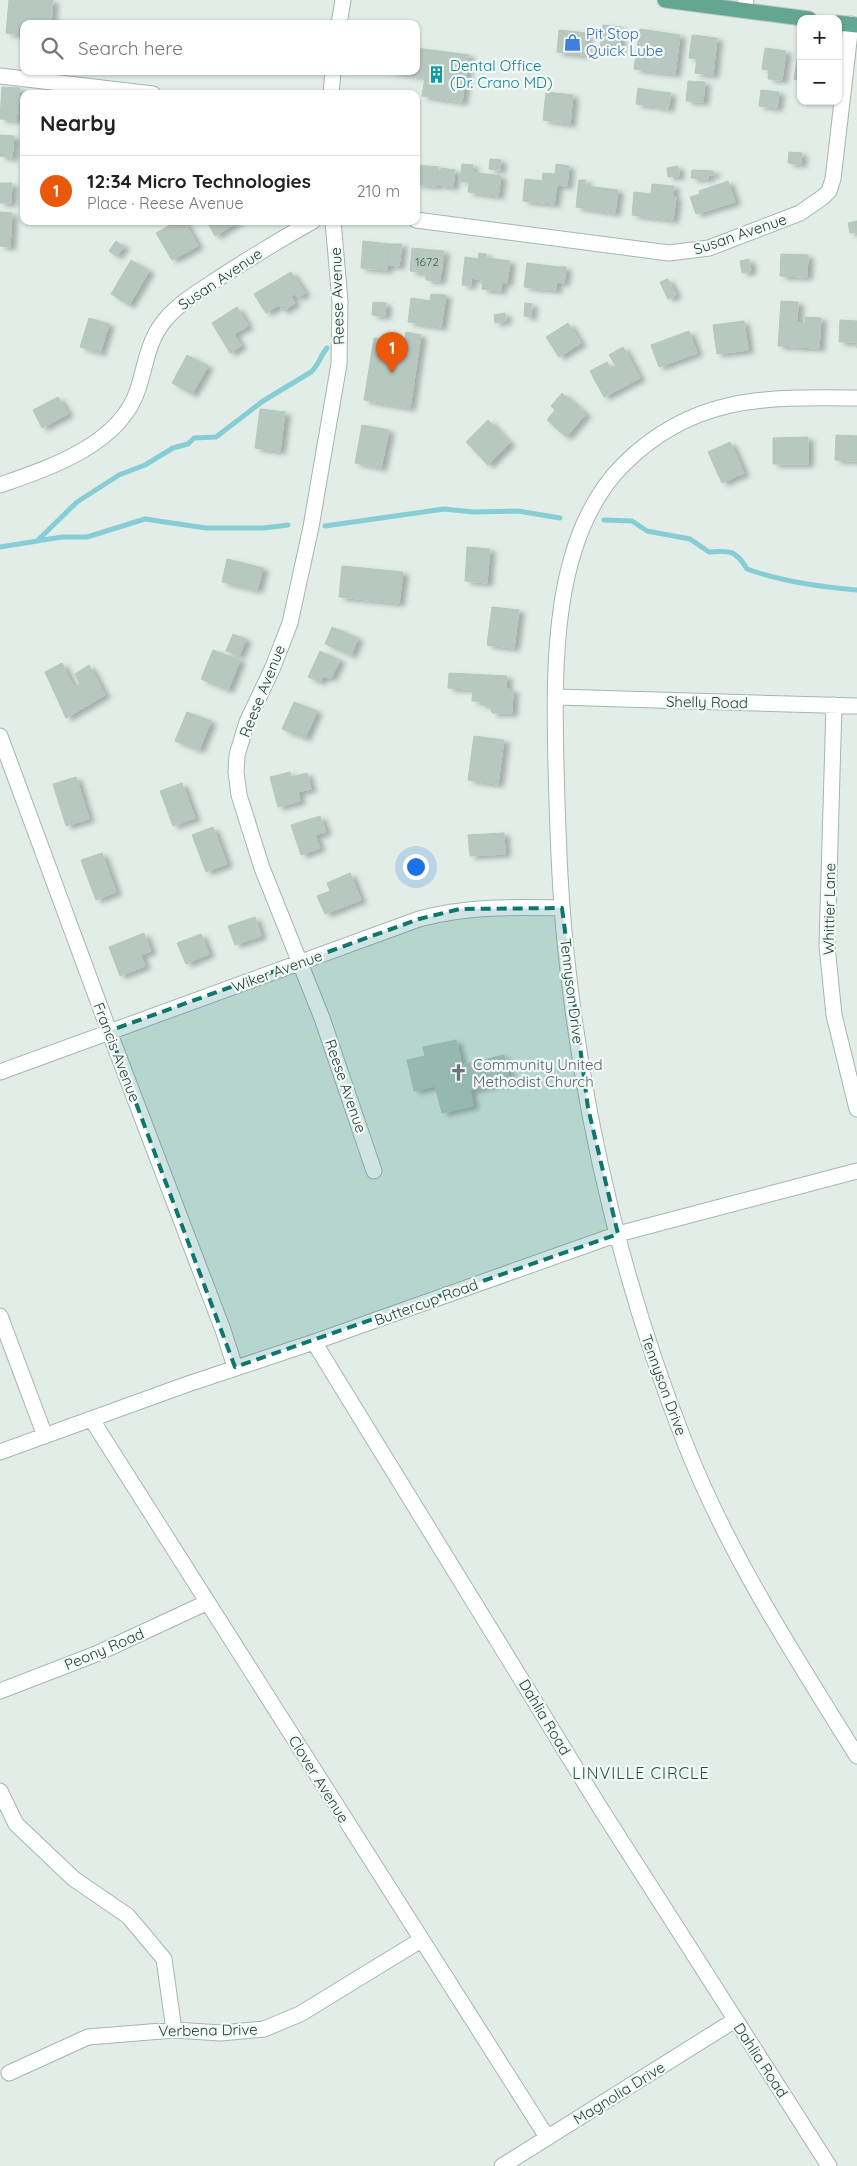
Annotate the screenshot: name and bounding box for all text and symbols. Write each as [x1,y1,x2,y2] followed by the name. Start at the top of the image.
[797,15,842,105] map controls
[797,15,842,60] button: +
[20,20,420,75] search box
[586,24,663,60] place label: Pit Stop Quick Lube
[562,32,582,52] shop icon: Pit Stop Quick Lube
[38,34,66,62] icon: search
[78,36,183,60] text: Search here
[450,56,553,92] place label: Dental Office (Dr. Crano MD)
[797,60,842,105] button: −
[426,64,446,84] building icon: Dental Office (Dr. Crano MD)
[40,110,116,136] text: Nearby
[87,169,311,193] text: 12:34 Micro Technologies
[53,181,59,201] text: 1
[357,181,400,201] text: 210 m
[87,193,243,213] text: Place · Reese Avenue
[691,209,789,259] street label: Susan Avenue
[174,244,266,314] street label: Susan Avenue
[326,247,348,345] street label: Reese Avenue
[415,254,439,269] house number: 1672
[376,332,408,373] pin: 1
[235,642,289,740] street label: Reese Avenue
[666,692,748,712] street label: Shelly Road
[403,854,429,880] your location
[819,863,839,955] street label: Whittier Lane
[556,937,588,1045] street label: Tennyson Drive
[229,946,325,996] street label: Wiker Avenue
[89,1000,145,1104] street label: Francis Avenue
[321,1037,371,1135] street label: Reese Avenue
[473,1055,602,1091] place label: Community United Methodist Church
[449,1063,469,1083] church icon: Community United Methodist Church
[372,1274,480,1330] street label: Buttercup Road
[637,1332,691,1438] street label: Tennyson Drive
[61,1624,147,1674] street label: Peony Road
[515,1675,575,1759] street label: Dahlia Road
[285,1732,353,1826] street label: Clover Avenue
[572,1763,710,1783] district label: LINVILLE CIRCLE
[730,2019,792,2101] street label: Dahlia Road
[158,2020,258,2040] street label: Verbena Drive
[570,2057,668,2129] street label: Magnolia Drive

